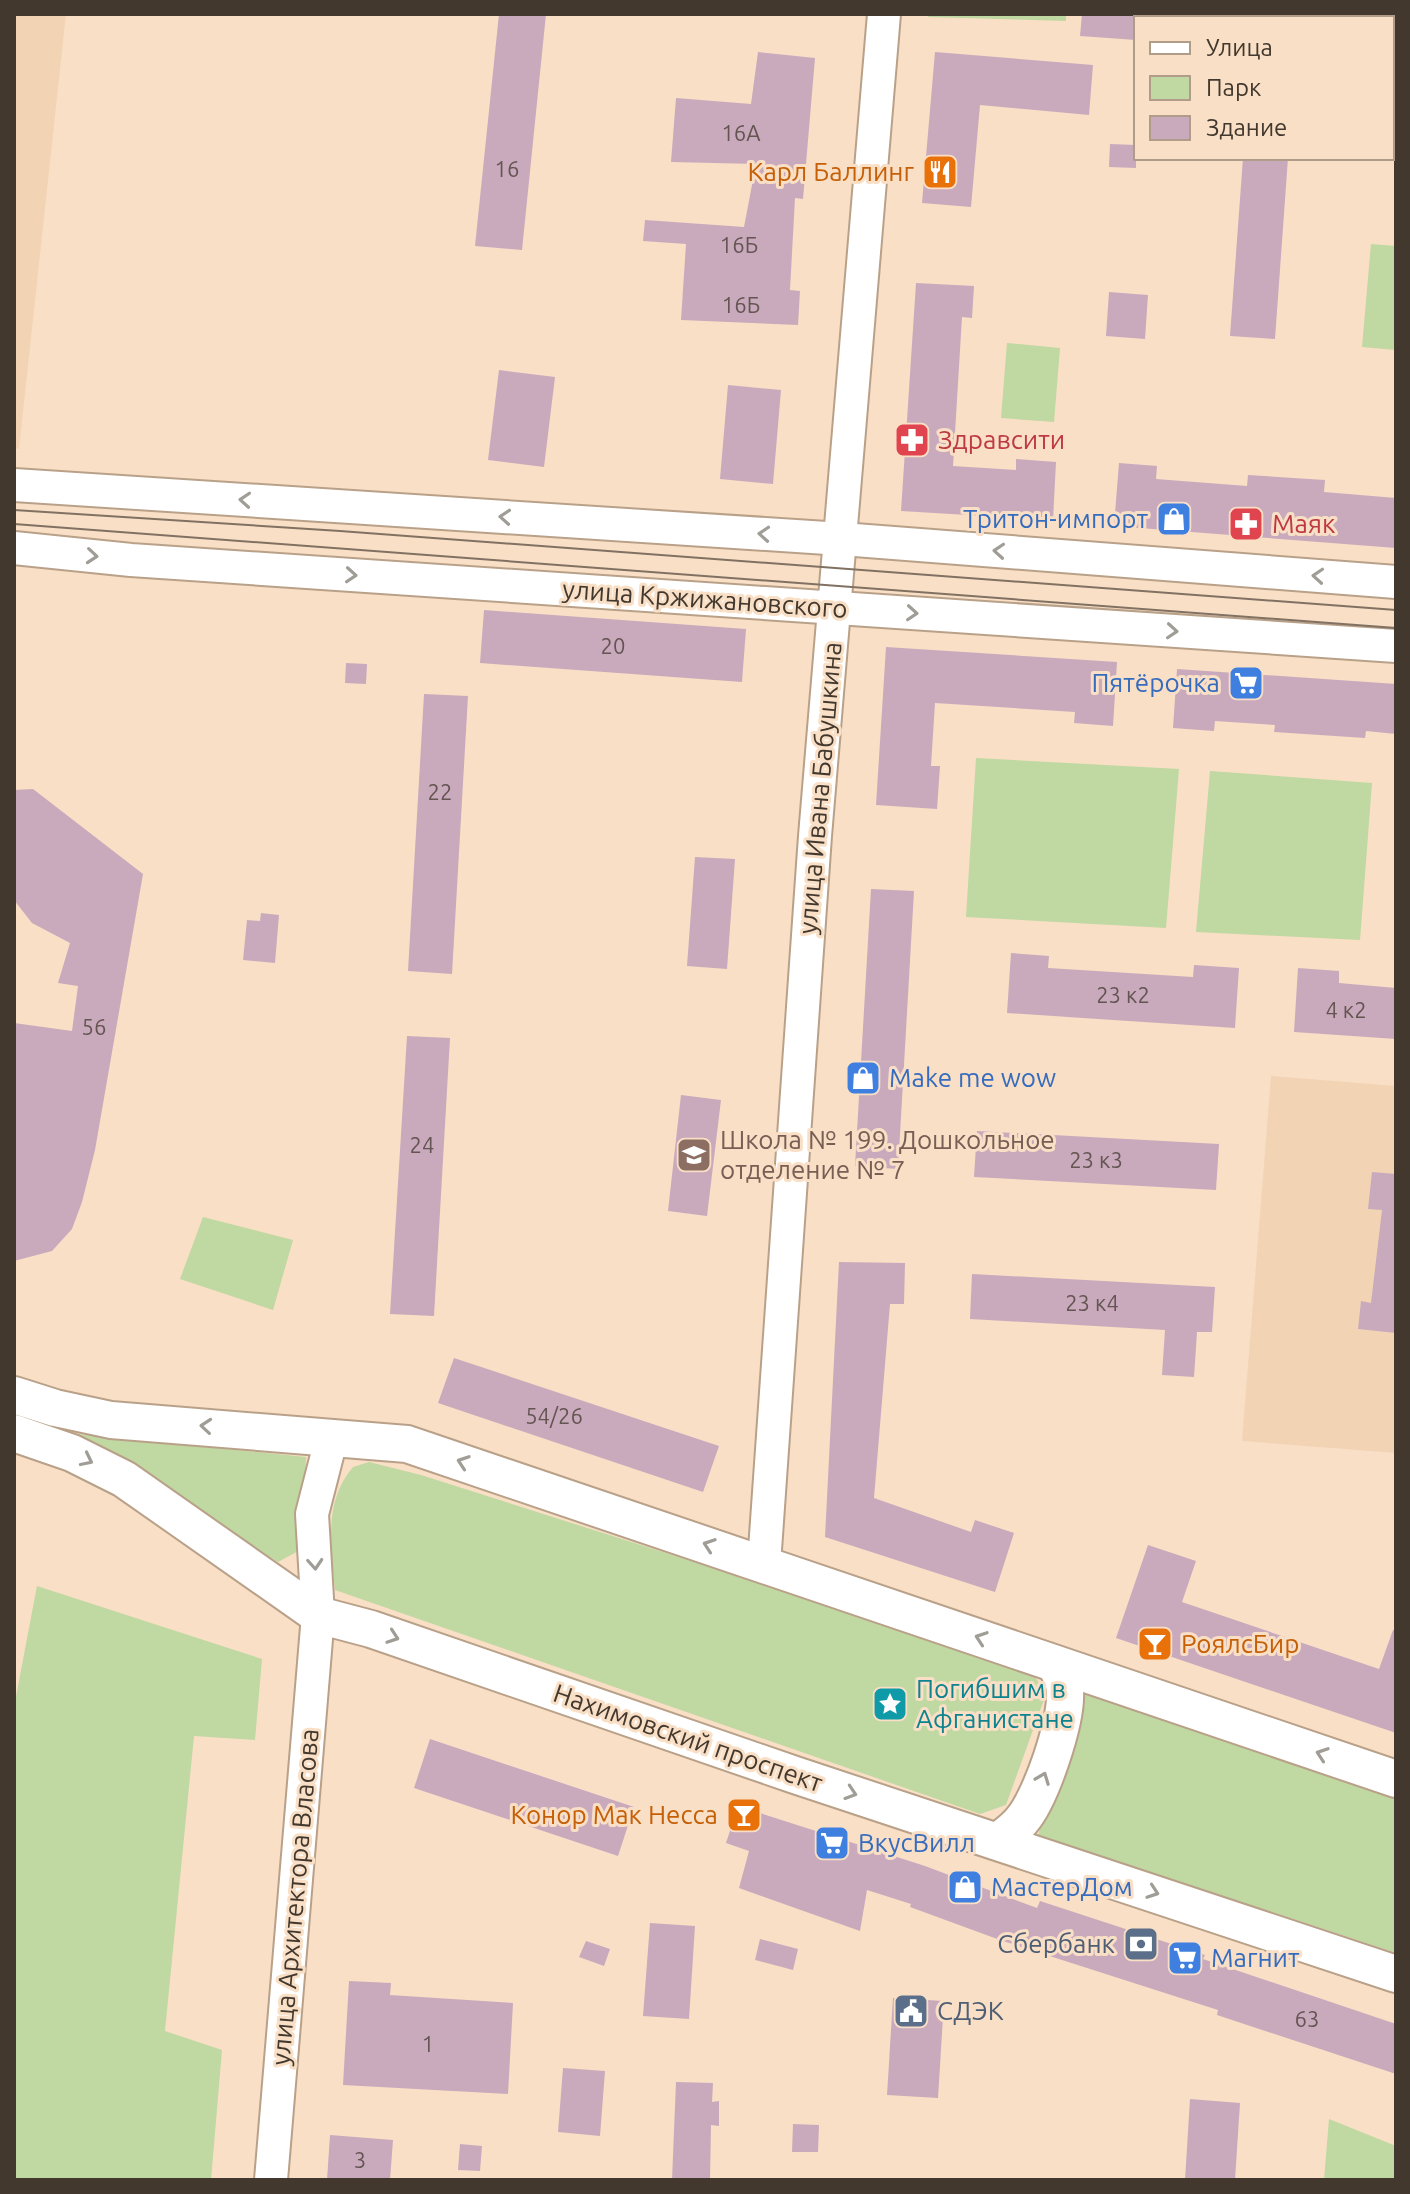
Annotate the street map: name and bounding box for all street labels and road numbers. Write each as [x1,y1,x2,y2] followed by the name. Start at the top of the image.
[561,574,849,623] street label: улица Кржижановского
[792,641,847,935] street label: улица Ивана Бабушкина
[550,1678,827,1797] street label: Нахимовский проспект
[265,1727,324,2067] street label: улица Архитектора Власова

